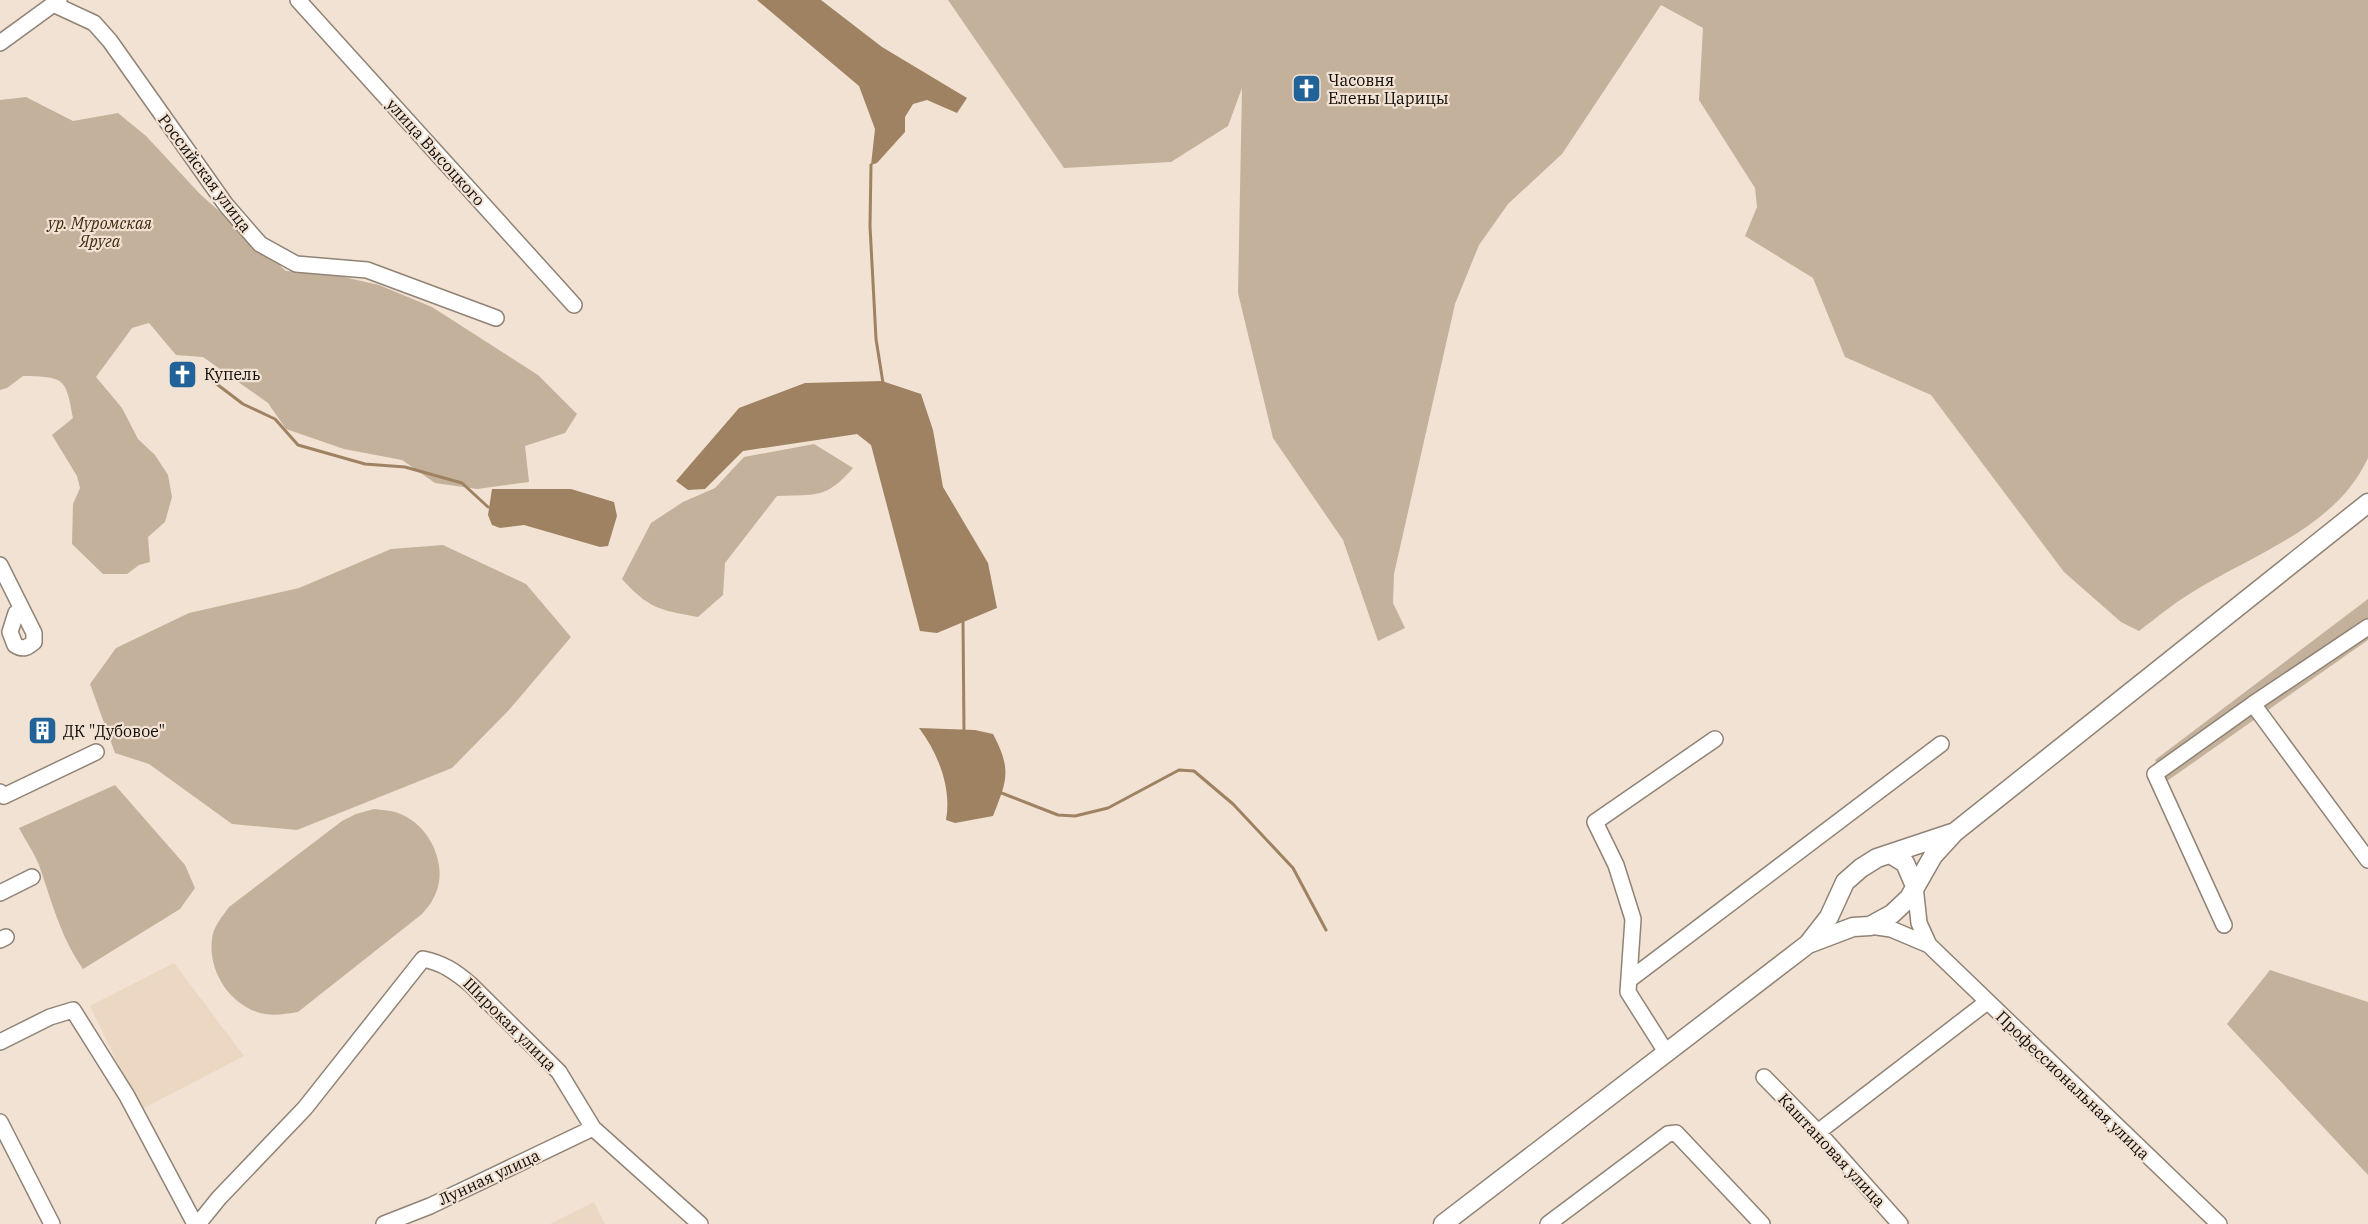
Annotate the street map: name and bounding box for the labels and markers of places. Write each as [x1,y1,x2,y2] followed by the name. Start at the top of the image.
[1328,70,1449,108] place label: Часовня Елены Царицы
[1291,73,1323,105] church icon: Часовня Елены Царицы
[167,358,199,390] church icon: Купель
[204,364,261,384] place label: Купель
[26,715,58,747] building icon: ДК "Дубовое"
[63,721,165,741] place label: ДК "Дубовое"

